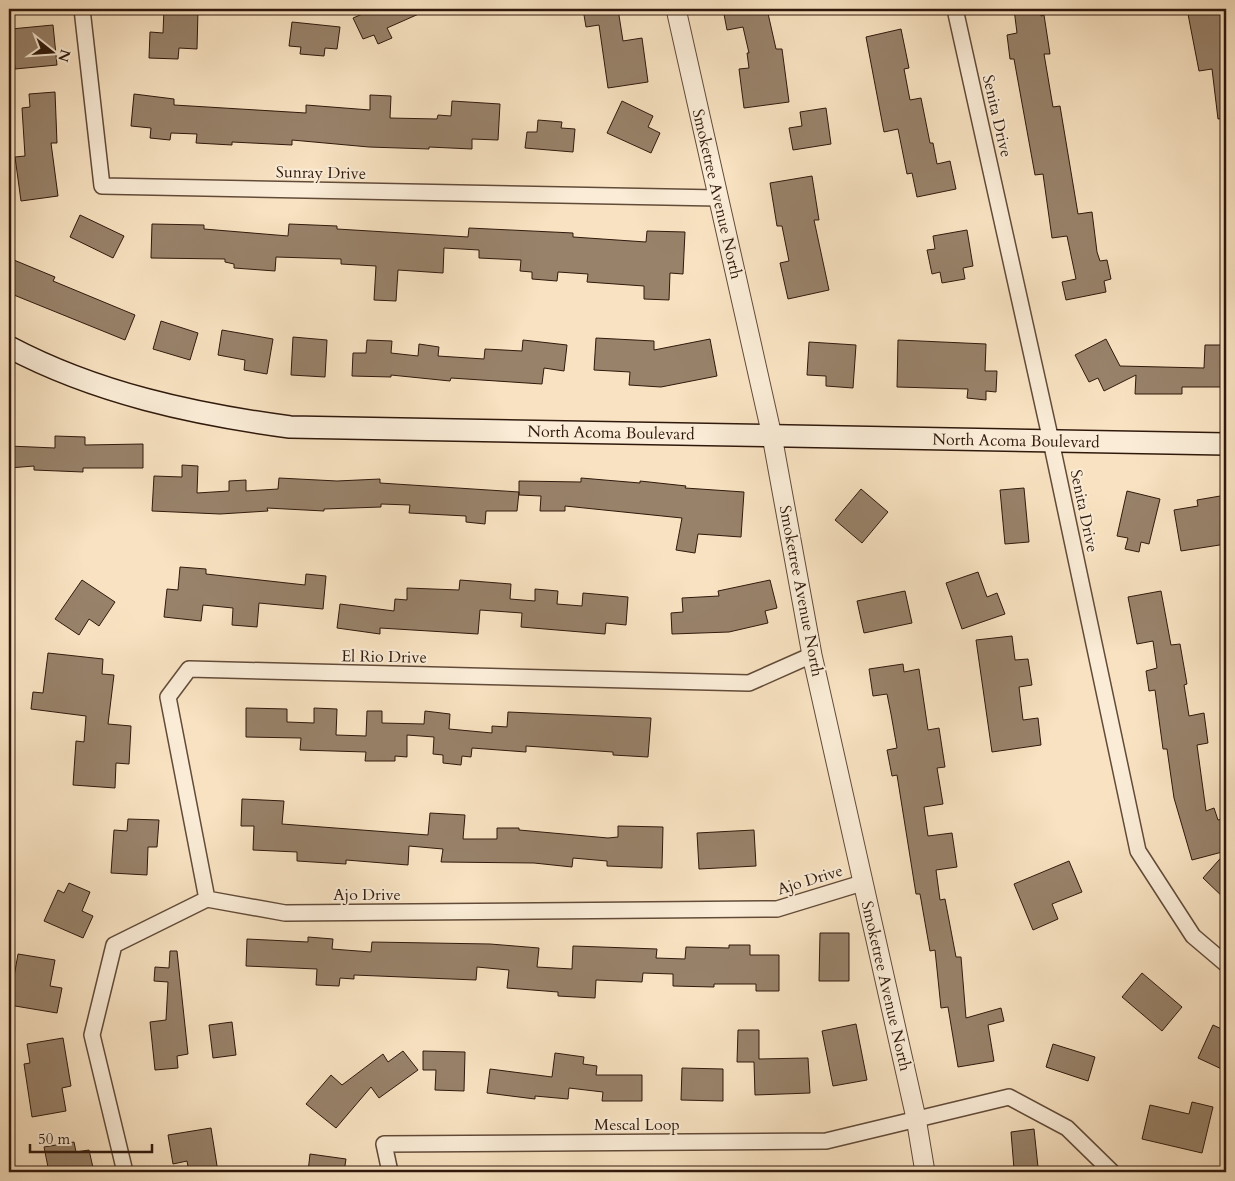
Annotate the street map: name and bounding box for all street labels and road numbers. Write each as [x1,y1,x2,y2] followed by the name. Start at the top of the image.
[977,73,1017,159] street label: Senita Drive
[687,107,747,281] street label: Smoketree Avenue North
[276,161,366,185] street label: Sunray Drive
[527,421,695,445] street label: North Acoma Boulevard
[932,429,1100,453] street label: North Acoma Boulevard
[1065,468,1103,554] street label: Senita Drive
[774,504,828,679] street label: Smoketree Avenue North
[341,645,427,669] street label: El Rio Drive
[774,860,846,900] street label: Ajo Drive
[333,884,401,906] street label: Ajo Drive
[856,899,916,1073] street label: Smoketree Avenue North
[594,1114,680,1136] street label: Mescal Loop

